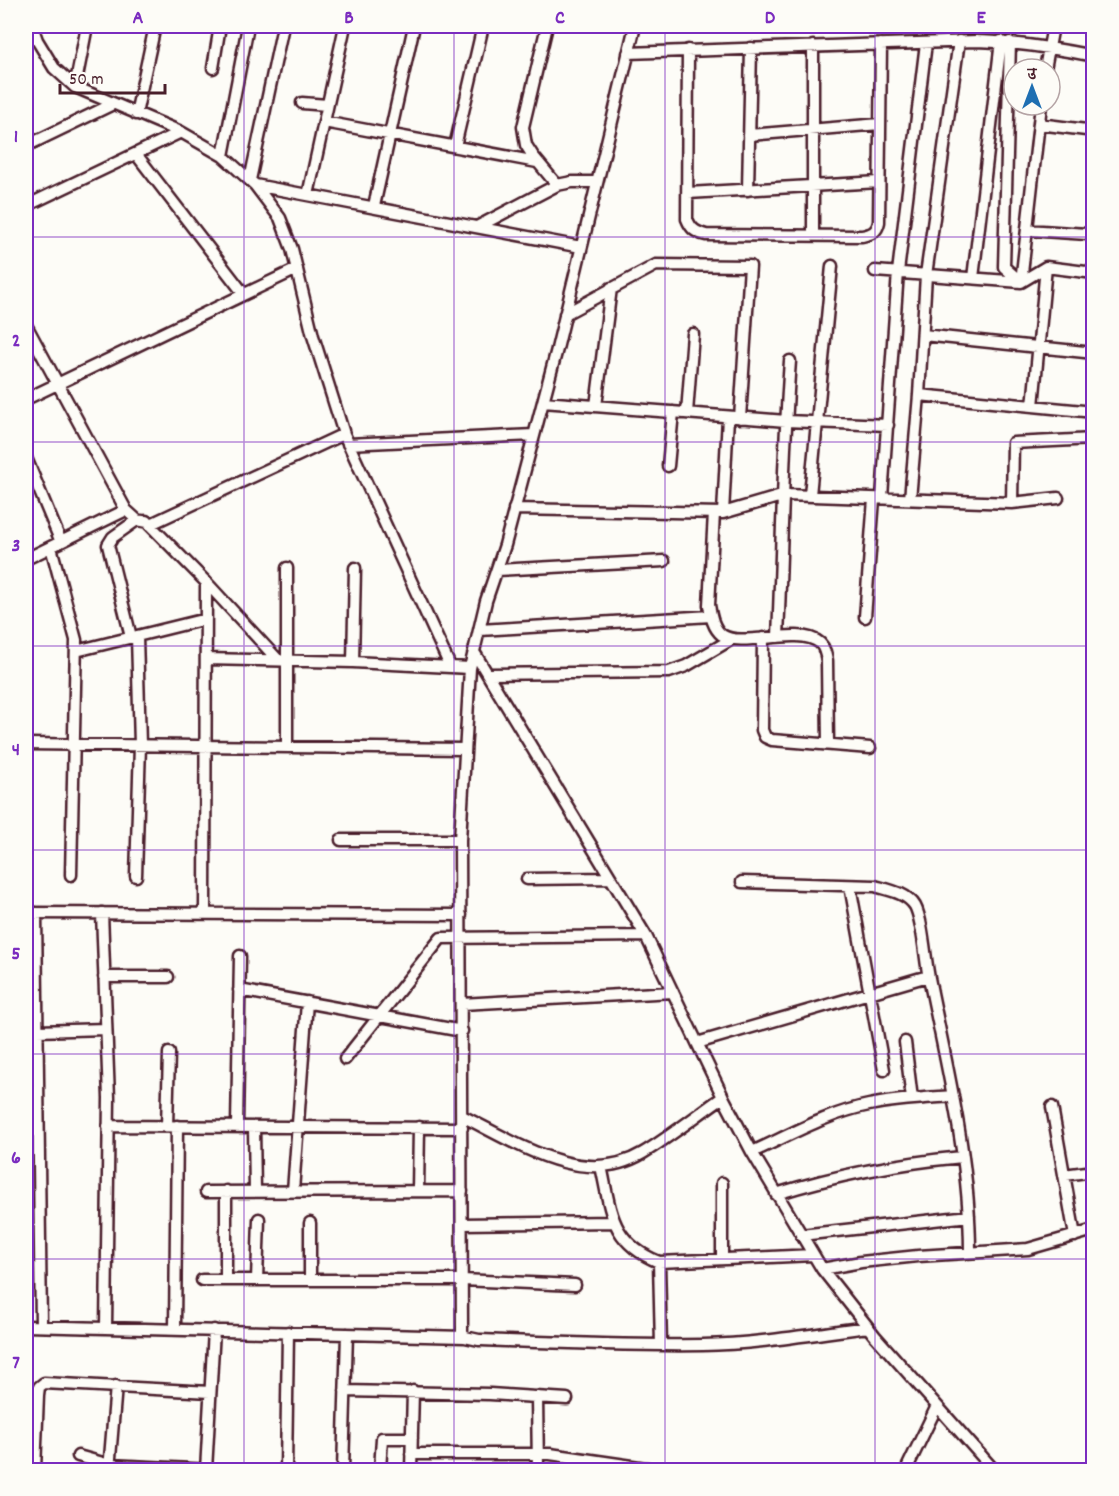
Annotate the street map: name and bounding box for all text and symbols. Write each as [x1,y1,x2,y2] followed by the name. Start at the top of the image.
[133,5,144,33] text: A
[344,5,354,33] text: B
[555,5,565,33] text: C
[765,5,776,33] text: D
[976,5,986,33] text: E
[60,57,165,95] scale bar
[1002,57,1062,117] north arrow
[1026,63,1037,86] text: उ
[69,68,104,93] text: 50 m
[14,124,18,152] text: 1
[12,328,20,356] text: 2
[12,533,20,561] text: 3
[12,737,20,765] text: 4
[11,941,21,969] text: 5
[11,1145,21,1173] text: 6
[12,1350,20,1378] text: 7

